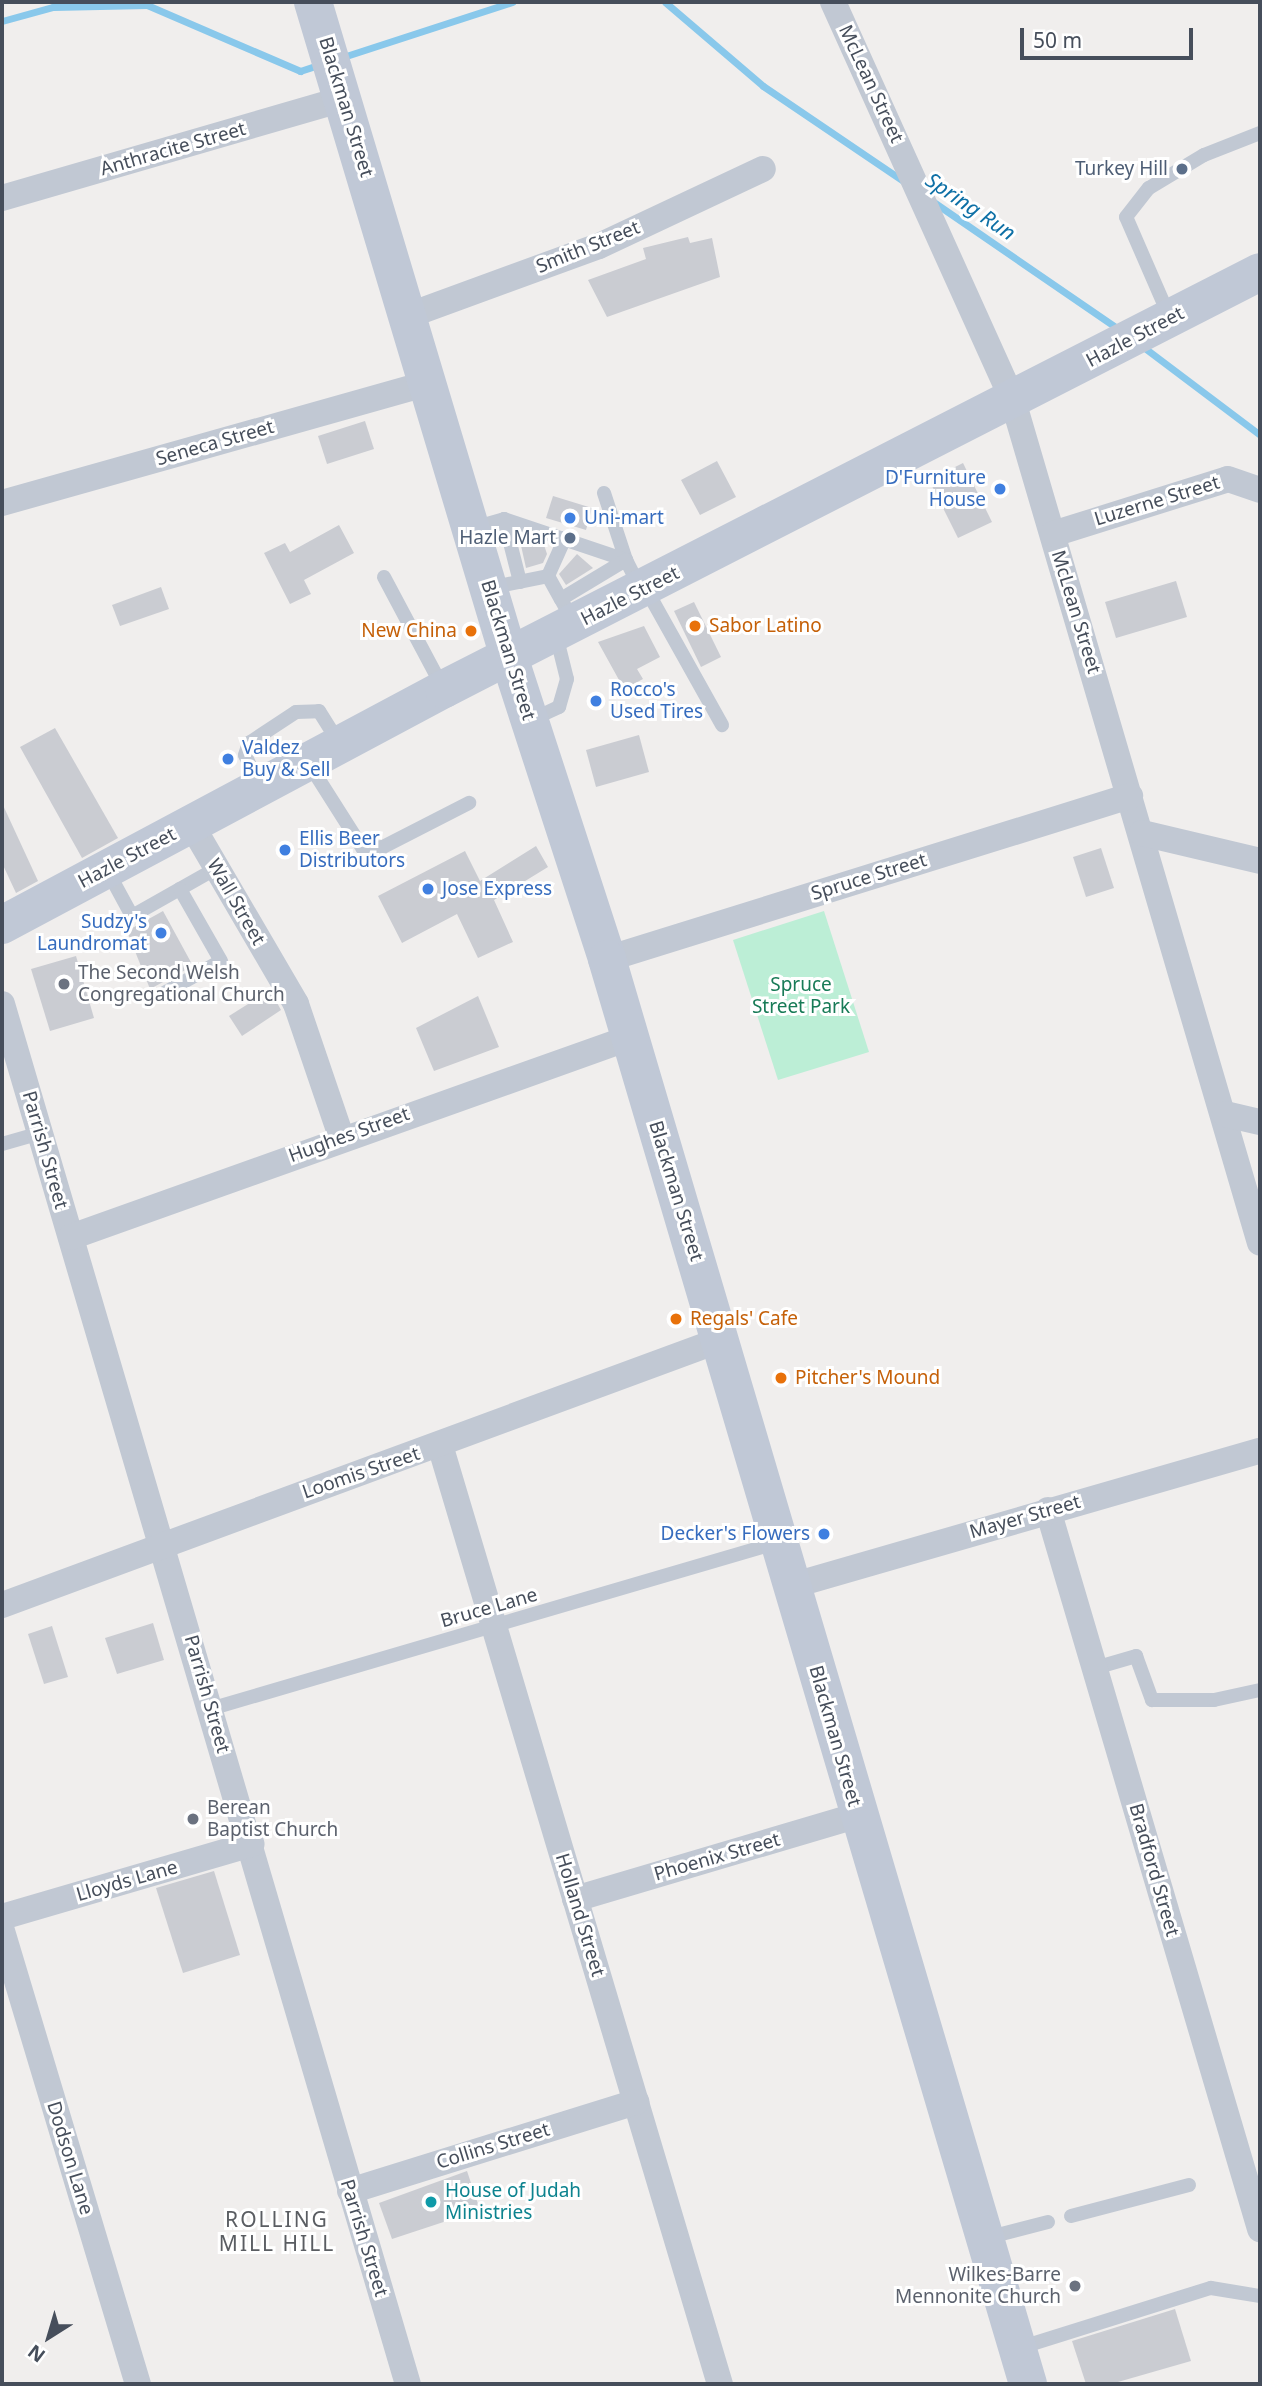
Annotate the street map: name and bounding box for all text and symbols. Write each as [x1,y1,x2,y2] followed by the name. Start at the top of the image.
[1024,14,1197,58] scale bar
[834,21,908,147] street label: McLean Street
[1033,26,1082,54] text: 50 m
[314,34,378,180] street label: Blackman Street
[98,117,248,181] street label: Anthracite Street
[1075,158,1168,180] place label: Turkey Hill
[1174,161,1190,177] marker: Turkey Hill
[921,167,1021,245] water label: Spring Run
[533,216,643,278] street label: Smith Street
[1082,302,1188,372] street label: Hazle Street
[154,415,276,471] street label: Seneca Street
[885,467,986,511] place label: D'Furniture House
[1092,471,1222,531] street label: Luzerne Street
[992,481,1008,497] marker: D'Furniture House
[584,507,664,529] place label: Uni-mart
[562,510,578,526] marker: Uni-mart
[459,527,556,549] place label: Hazle Mart
[562,530,578,546] marker: Hazle Mart
[1046,548,1106,676] street label: McLean Street
[577,561,683,631] street label: Hazle Street
[476,577,540,723] street label: Blackman Street
[709,615,822,637] place label: Sabor Latino
[687,618,703,634] marker: Sabor Latino
[361,620,457,642] place label: New China
[463,623,479,639] marker: New China
[610,679,703,723] place label: Rocco's Used Tires
[588,693,604,709] marker: Rocco's Used Tires
[242,737,331,781] place label: Valdez Buy & Sell
[220,751,236,767] marker: Valdez Buy & Sell
[74,823,180,893] street label: Hazle Street
[299,828,405,872] place label: Ellis Beer Distributors
[277,842,293,858] marker: Ellis Beer Distributors
[809,849,929,905] street label: Spruce Street
[202,855,270,949] street label: Wall Street
[442,878,552,900] place label: Jose Express
[420,881,436,897] marker: Jose Express
[37,911,147,955] place label: Sudzy's Laundromat
[153,925,169,941] marker: Sudzy's Laundromat
[78,962,285,1006] place label: The Second Welsh Congregational Church
[752,974,850,1018] park label: Spruce Street Park
[56,976,72,992] marker: The Second Welsh Congregational Church
[17,1088,73,1212] street label: Parrish Street
[285,1103,413,1167] street label: Hughes Street
[644,1118,708,1264] street label: Blackman Street
[690,1308,798,1330] place label: Regals' Cafe
[668,1311,684,1327] marker: Regals' Cafe
[795,1367,940,1389] place label: Pitcher's Mound
[773,1370,789,1386] marker: Pitcher's Mound
[299,1442,423,1504] street label: Loomis Street
[967,1490,1083,1544] street label: Mayer Street
[661,1523,810,1545] place label: Decker's Flowers
[816,1526,832,1542] marker: Decker's Flowers
[438,1583,540,1633] street label: Bruce Lane
[179,1632,235,1756] street label: Parrish Street
[804,1663,866,1809] street label: Blackman Street
[207,1797,338,1841] place label: Berean Baptist Church
[1124,1801,1184,1939] street label: Bradford Street
[185,1811,201,1827] marker: Berean Baptist Church
[651,1828,783,1886] street label: Phoenix Street
[550,1851,610,1979] street label: Holland Street
[74,1856,180,1906] street label: Lloyds Lane
[42,2099,98,2217] street label: Dodson Lane
[434,2118,552,2174] street label: Collins Street
[335,2177,393,2299] street label: Parrish Street
[445,2180,581,2224] place label: House of Judah Ministries
[423,2194,439,2210] marker: House of Judah Ministries
[220,2206,334,2256] district label: ROLLING MILL HILL
[895,2264,1061,2308] place label: Wilkes-Barre Mennonite Church
[1067,2278,1083,2294] marker: Wilkes-Barre Mennonite Church
[14,2302,84,2372] north arrow
[22,2339,50,2369] text: N

